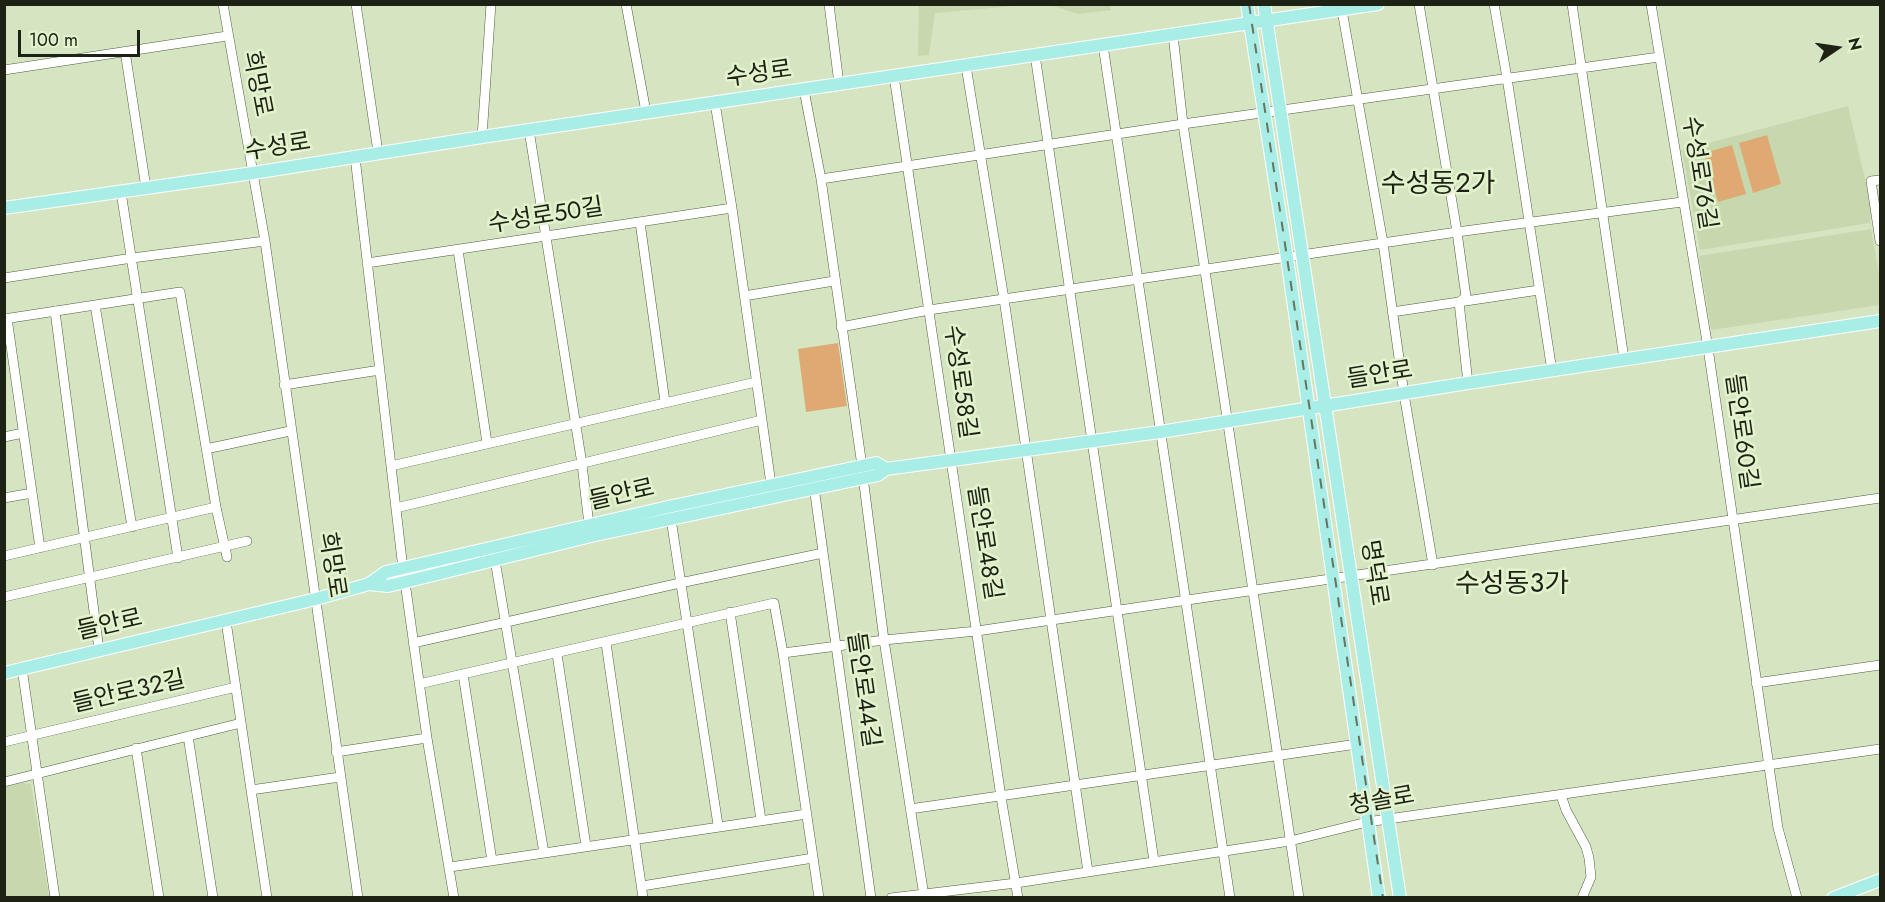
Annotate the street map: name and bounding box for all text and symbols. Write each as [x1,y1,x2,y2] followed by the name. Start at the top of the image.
[21,18,142,56] scale bar
[1807,18,1867,78] north arrow
[29,27,78,53] text: 100 m
[1842,35,1868,53] text: N
[236,49,276,119] street label: 희망로
[724,56,794,94] street label: 수성로
[1675,114,1721,232] street label: 수성로76길
[243,129,313,167] street label: 수성로
[1381,169,1495,201] district label: 수성동2가
[486,194,606,240] street label: 수성로50길
[937,323,981,441] street label: 수성로58길
[1345,357,1415,395] street label: 들안로
[1718,372,1762,492] street label: 들안로60길
[586,475,658,517] street label: 들안로
[960,484,1006,602] street label: 들안로48길
[312,530,350,600] street label: 희망로
[1354,538,1392,608] street label: 명덕로
[1455,569,1569,601] district label: 수성동3가
[74,605,146,647] street label: 들안로
[840,630,884,750] street label: 들안로44길
[70,666,188,720] street label: 들안로32길
[1347,782,1417,822] street label: 청솔로

